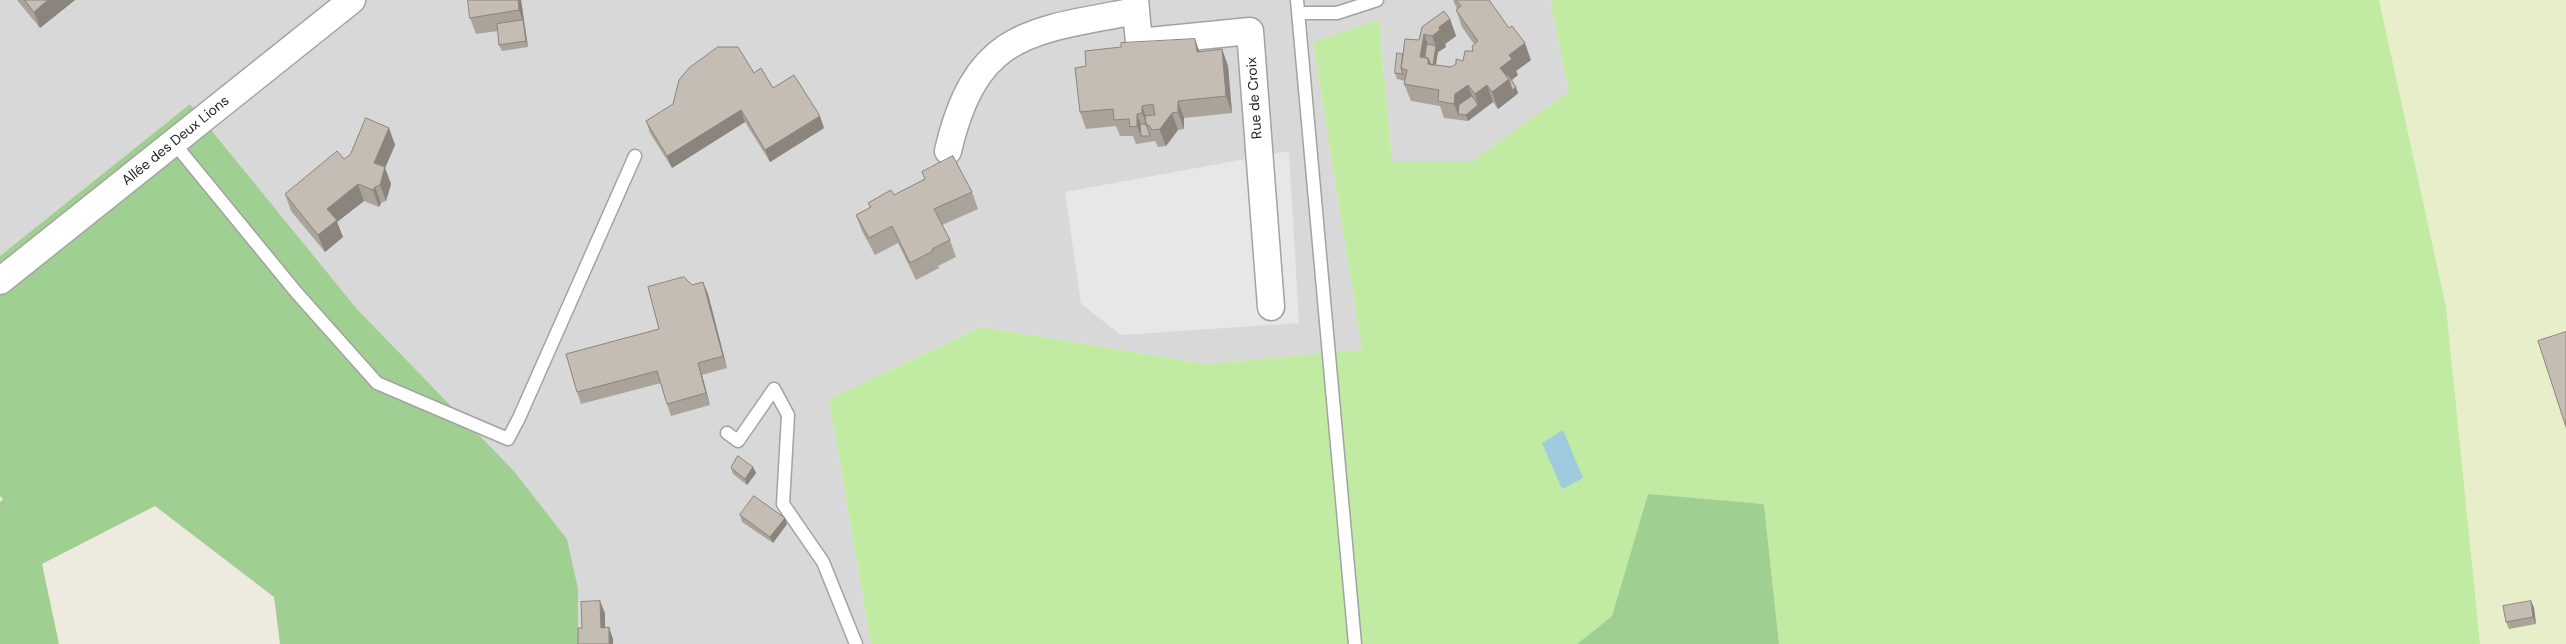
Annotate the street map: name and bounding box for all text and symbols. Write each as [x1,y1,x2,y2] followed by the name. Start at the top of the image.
[1244,57,1266,139] street label: Rue de Croix
[119,93,233,189] street label: Allée des Deux Lions

